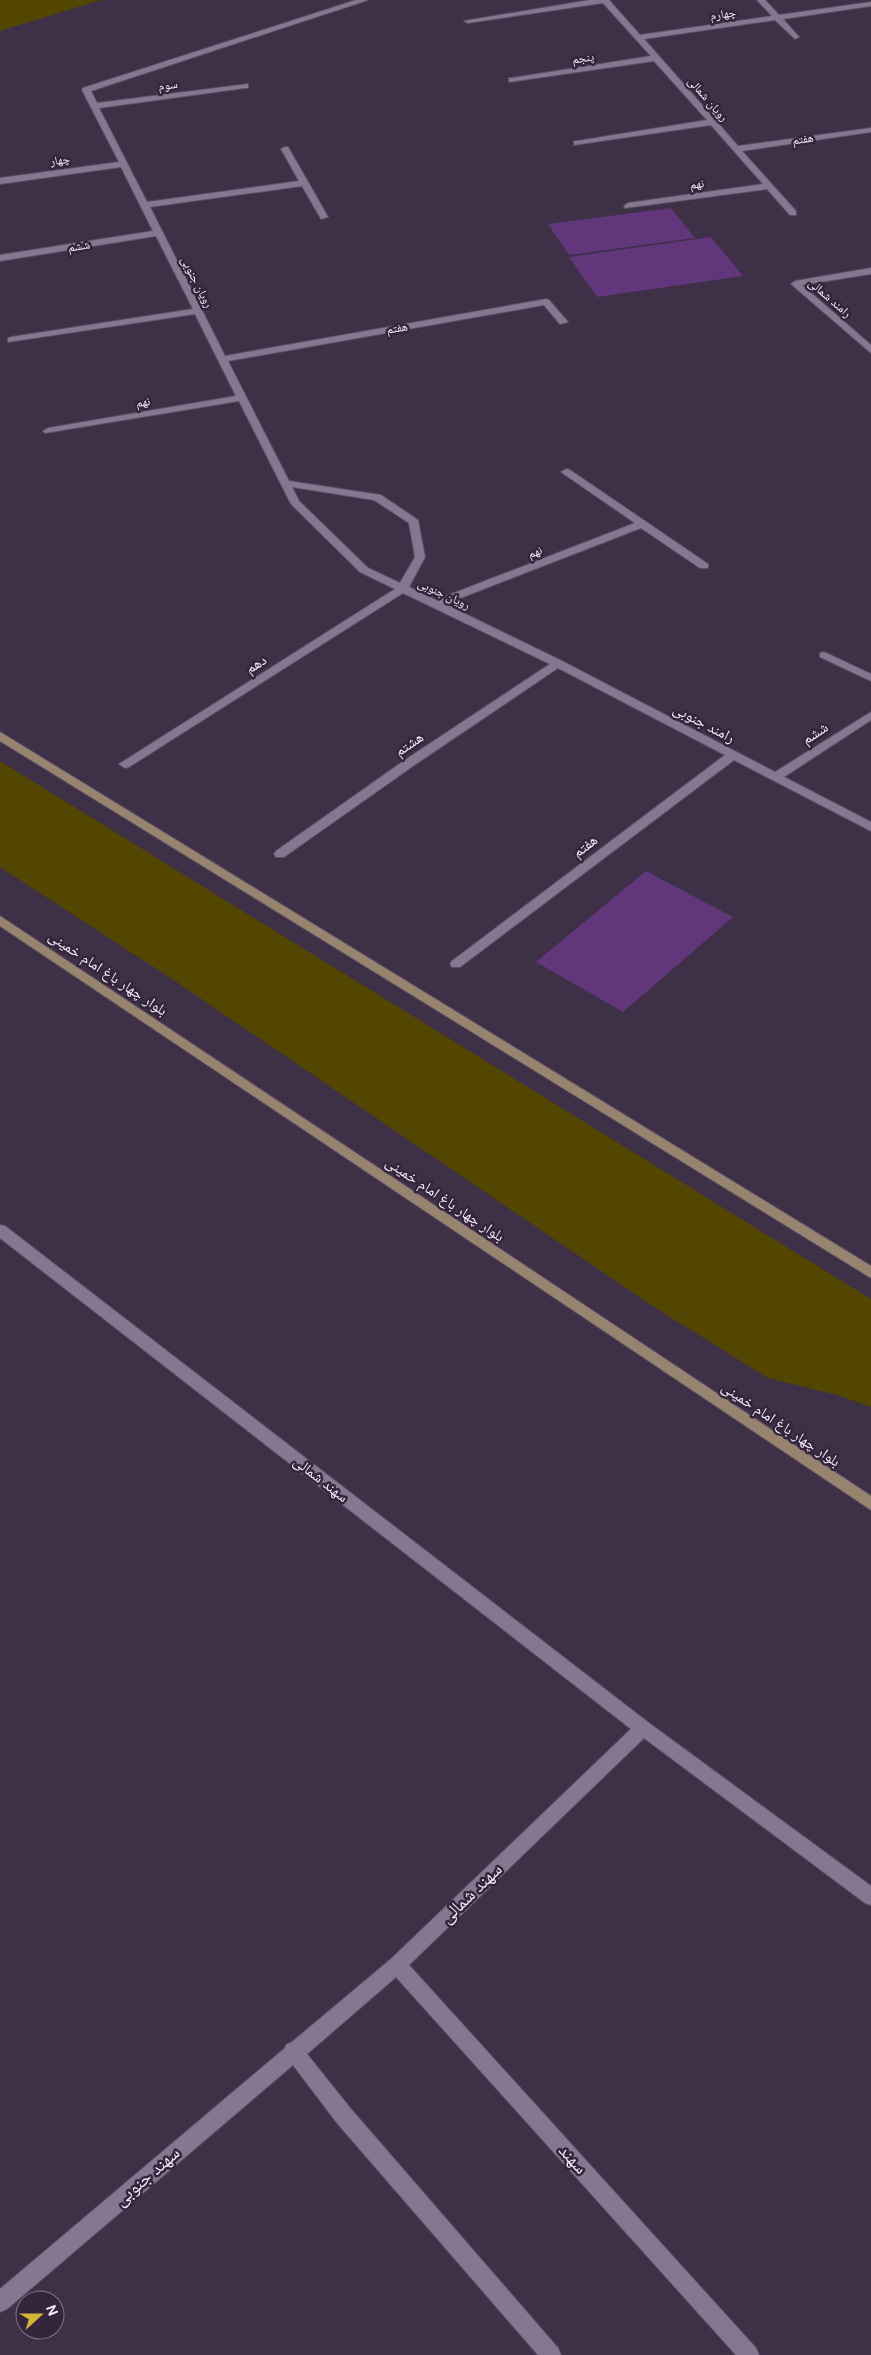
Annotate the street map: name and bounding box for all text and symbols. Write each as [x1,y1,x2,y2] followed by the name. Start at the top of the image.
[709,4,737,24] street label: چهارم
[571,48,596,68] street label: پنجم
[684,73,732,125] street label: رویان شمالی
[157,76,179,94] street label: سوم
[791,130,815,148] street label: هفتم
[48,151,71,169] street label: چهار
[689,175,705,193] street label: نهم
[67,236,91,256] street label: ششم
[177,253,217,311] street label: رویان جنوبی
[805,275,855,321] street label: رامند شمالی
[385,318,409,338] street label: هفتم
[135,393,151,411] street label: نهم
[525,542,545,562] street label: نهم
[415,575,473,613] street label: رویان جنوبی
[241,650,271,678] street label: دهم
[670,698,738,748] street label: رامند جنوبی
[798,717,832,749] street label: ششم
[391,727,427,761] street label: هشتم
[568,830,602,862] street label: هفتم
[45,926,171,1020] street label: بلوار چهار باغ امام خمینی
[382,1152,508,1246] street label: بلوار چهار باغ امام خمینی
[718,1377,844,1471] street label: بلوار چهار باغ امام خمینی
[289,1451,353,1507] street label: سهند شمالی
[435,1858,507,1928] street label: سهند شمالی
[553,2139,593,2179] street label: سهند
[109,2141,185,2211] street label: سهند جنوبی
[15,2290,65,2340] north arrow
[42,2302,62,2318] text: N

